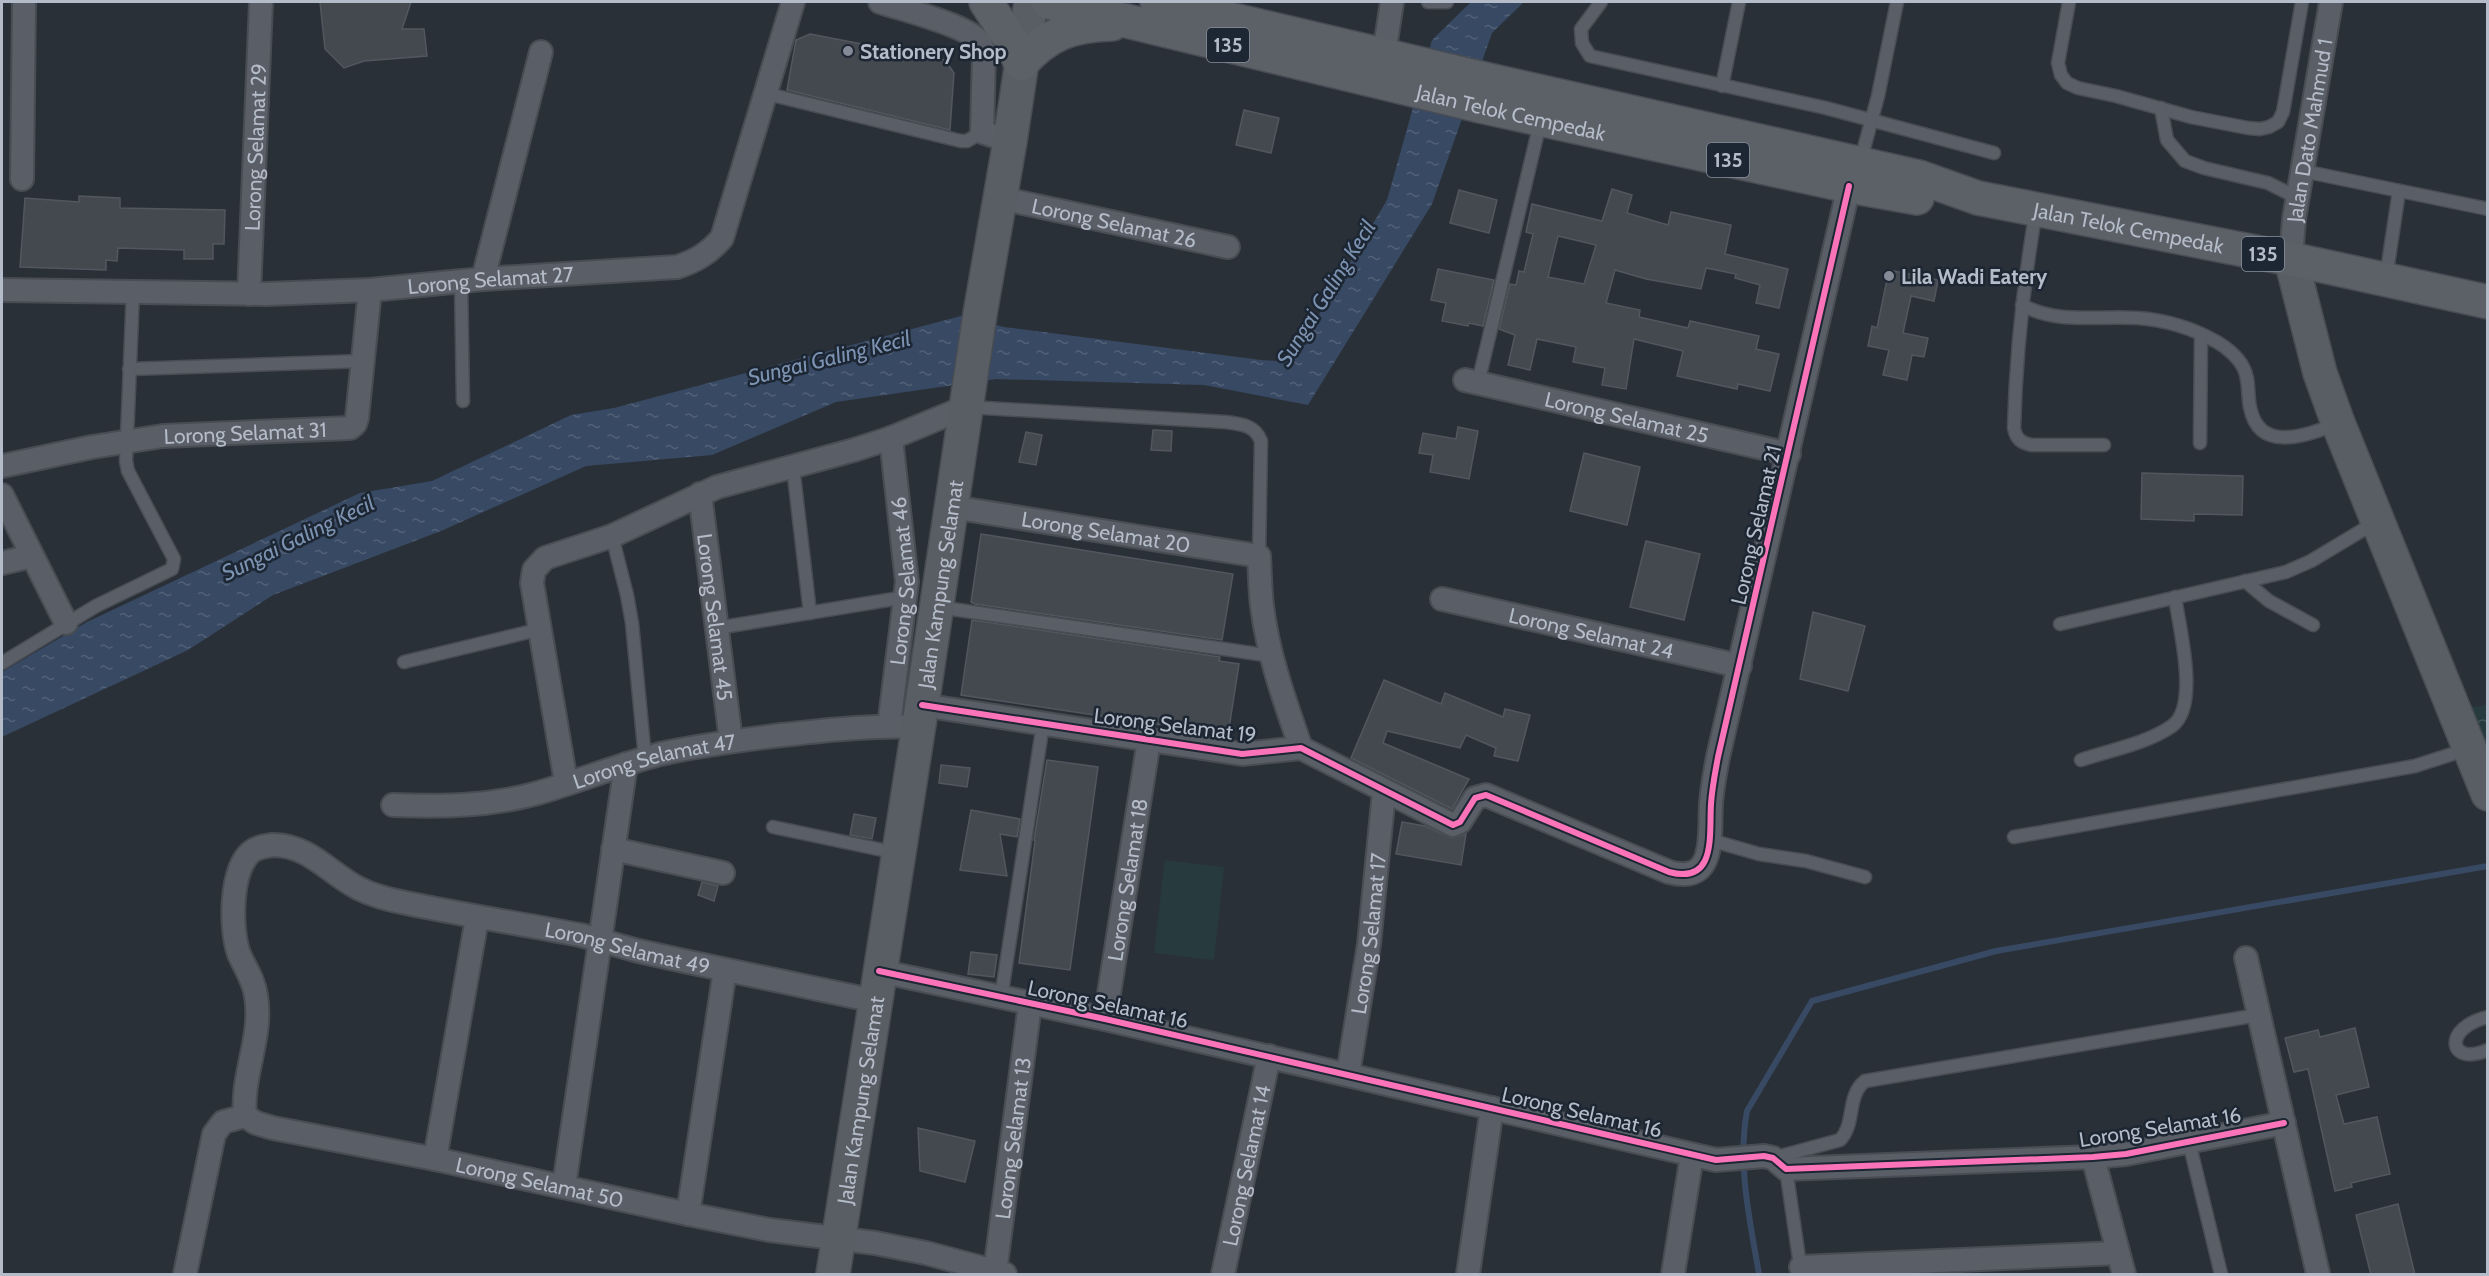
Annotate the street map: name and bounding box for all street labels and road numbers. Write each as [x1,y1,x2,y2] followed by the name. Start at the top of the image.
[1207,28,1249,62] road number: 135
[2281,37,2337,224] street label: Jalan Dato Mahmud 1
[239,63,271,232] street label: Lorong Selamat 29
[1413,78,1609,146] street label: Jalan Telok Cempedak
[1707,143,1749,177] road number: 135
[1030,193,1199,252] street label: Lorong Selamat 26
[2031,196,2226,258] street label: Jalan Telok Cempedak
[2242,237,2284,271] road number: 135
[406,261,575,299] street label: Lorong Selamat 27
[1542,386,1711,448] street label: Lorong Selamat 25
[163,417,327,448] street label: Lorong Selamat 31
[1726,443,1786,607] street label: Lorong Selamat 21
[912,478,968,691] street label: Jalan Kampung Selamat
[884,496,920,667] street label: Lorong Selamat 46
[1020,506,1192,557] street label: Lorong Selamat 20
[693,532,738,702] street label: Lorong Selamat 45
[1507,602,1676,663] street label: Lorong Selamat 24
[1092,703,1258,747] street label: Lorong Selamat 19
[569,728,738,794] street label: Lorong Selamat 47
[1102,796,1152,963] street label: Lorong Selamat 18
[1345,851,1390,1016] street label: Lorong Selamat 17
[543,916,712,979] street label: Lorong Selamat 49
[1025,975,1191,1033] street label: Lorong Selamat 16
[831,994,889,1207] street label: Jalan Kampung Selamat
[990,1056,1035,1221] street label: Lorong Selamat 13
[1499,1081,1665,1143] street label: Lorong Selamat 16
[1217,1083,1275,1248] street label: Lorong Selamat 14
[2077,1102,2243,1152] street label: Lorong Selamat 16
[454,1151,626,1212] street label: Lorong Selamat 50

